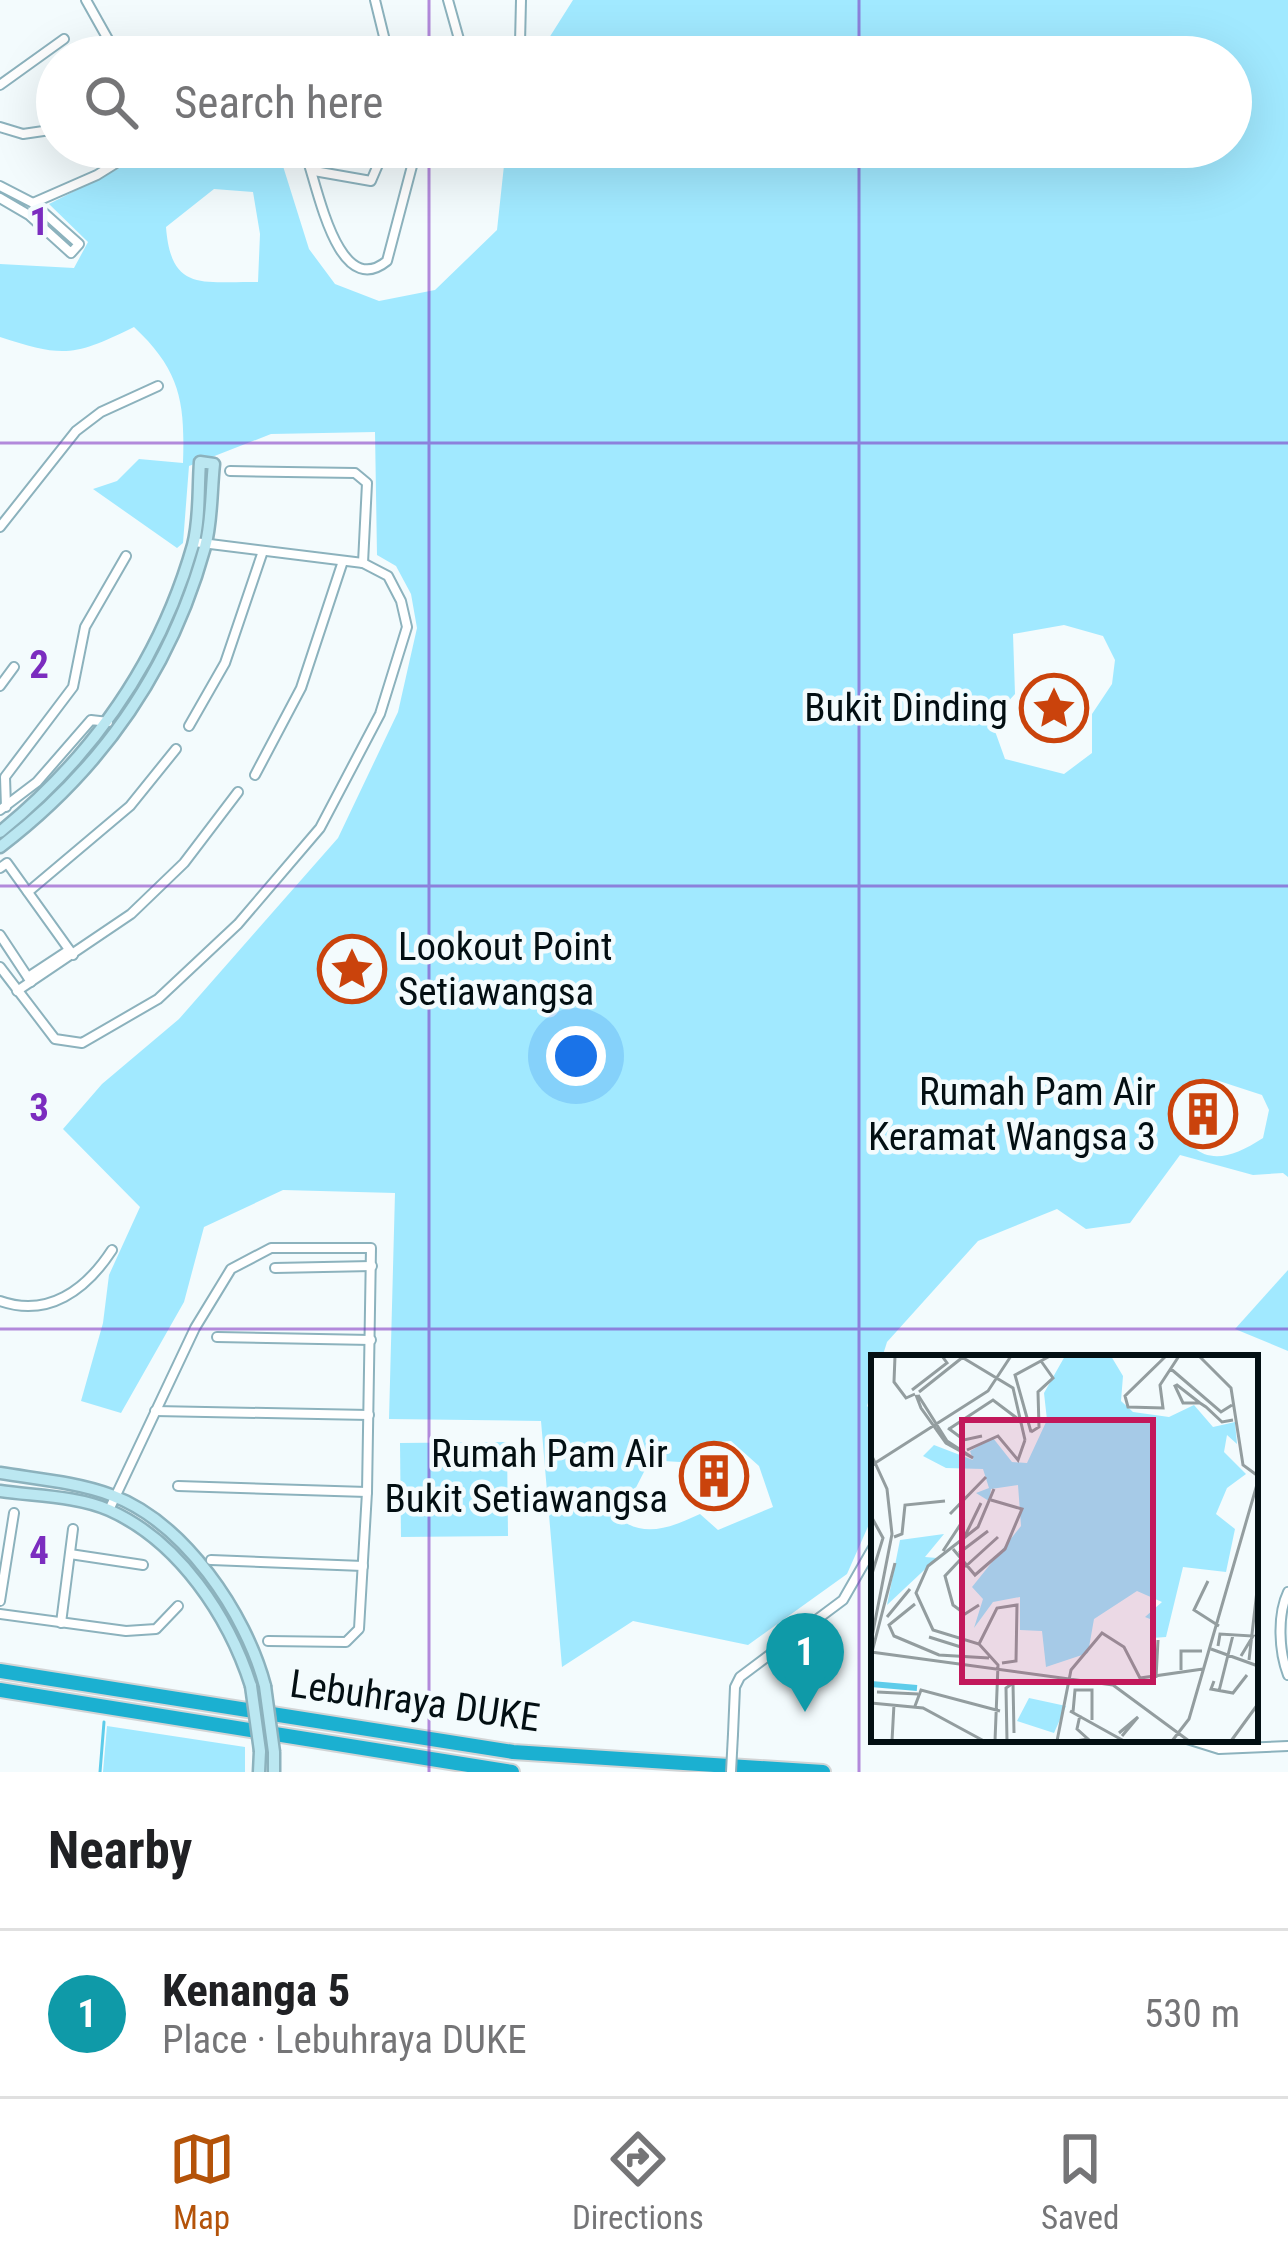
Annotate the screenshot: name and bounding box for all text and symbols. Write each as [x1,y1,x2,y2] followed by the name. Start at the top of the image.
[36,36,1252,168] search box
[78,69,144,135] icon: search
[174,76,383,129] text: Search here
[29,199,49,245] text: 1
[29,642,49,688] text: 2
[1019,673,1089,743] place icon: Bukit Dinding
[804,685,1008,731] place label: Bukit Dinding
[398,924,613,1015] place label: Lookout Point Setiawangsa
[317,934,387,1004] place icon: Lookout Point Setiawangsa
[546,1026,606,1086] your location
[868,1069,1156,1160] place label: Rumah Pam Air Keramat Wangsa 3
[1168,1079,1238,1149] building icon: Rumah Pam Air Keramat Wangsa 3
[29,1085,49,1131] text: 3
[871,1355,1258,1742] inset map
[385,1431,668,1522] place label: Rumah Pam Air Bukit Setiawangsa
[679,1441,749,1511] building icon: Rumah Pam Air Bukit Setiawangsa
[29,1528,49,1574] text: 4
[766,1613,844,1712] pin: 1
[287,1661,543,1741] street label: Lebuhraya DUKE
[48,1821,192,1880] text: Nearby
[162,1964,350,2017] text: Kenanga 5
[77,1991,97,2037] text: 1
[1144,1991,1240,2037] text: 530 m
[162,2017,527,2063] text: Place · Lebuhraya DUKE
[169,2126,235,2237] tab: Map
[572,2126,704,2237] tab: Directions
[1041,2126,1119,2237] tab: Saved

